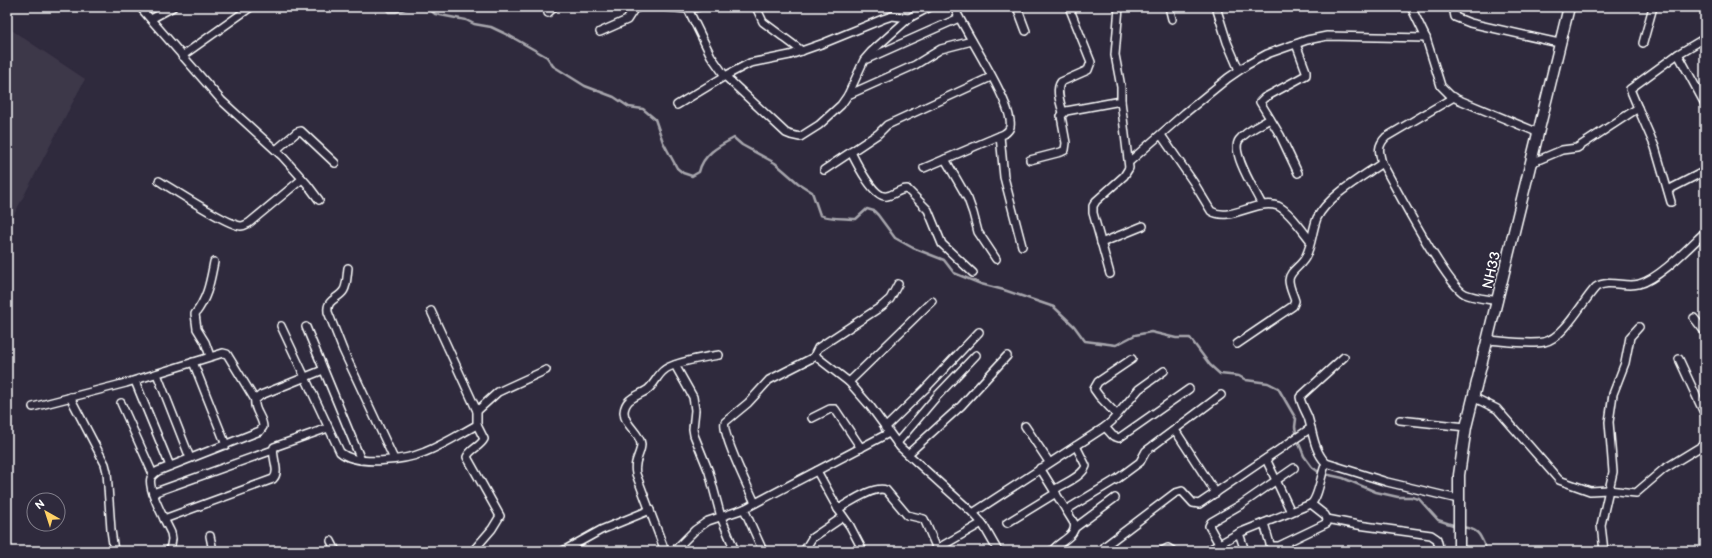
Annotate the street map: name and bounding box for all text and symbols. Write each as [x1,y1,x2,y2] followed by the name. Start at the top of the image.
[1479,250,1504,291] street label: NH33
[26,492,66,532] north arrow
[33,497,47,512] text: N

